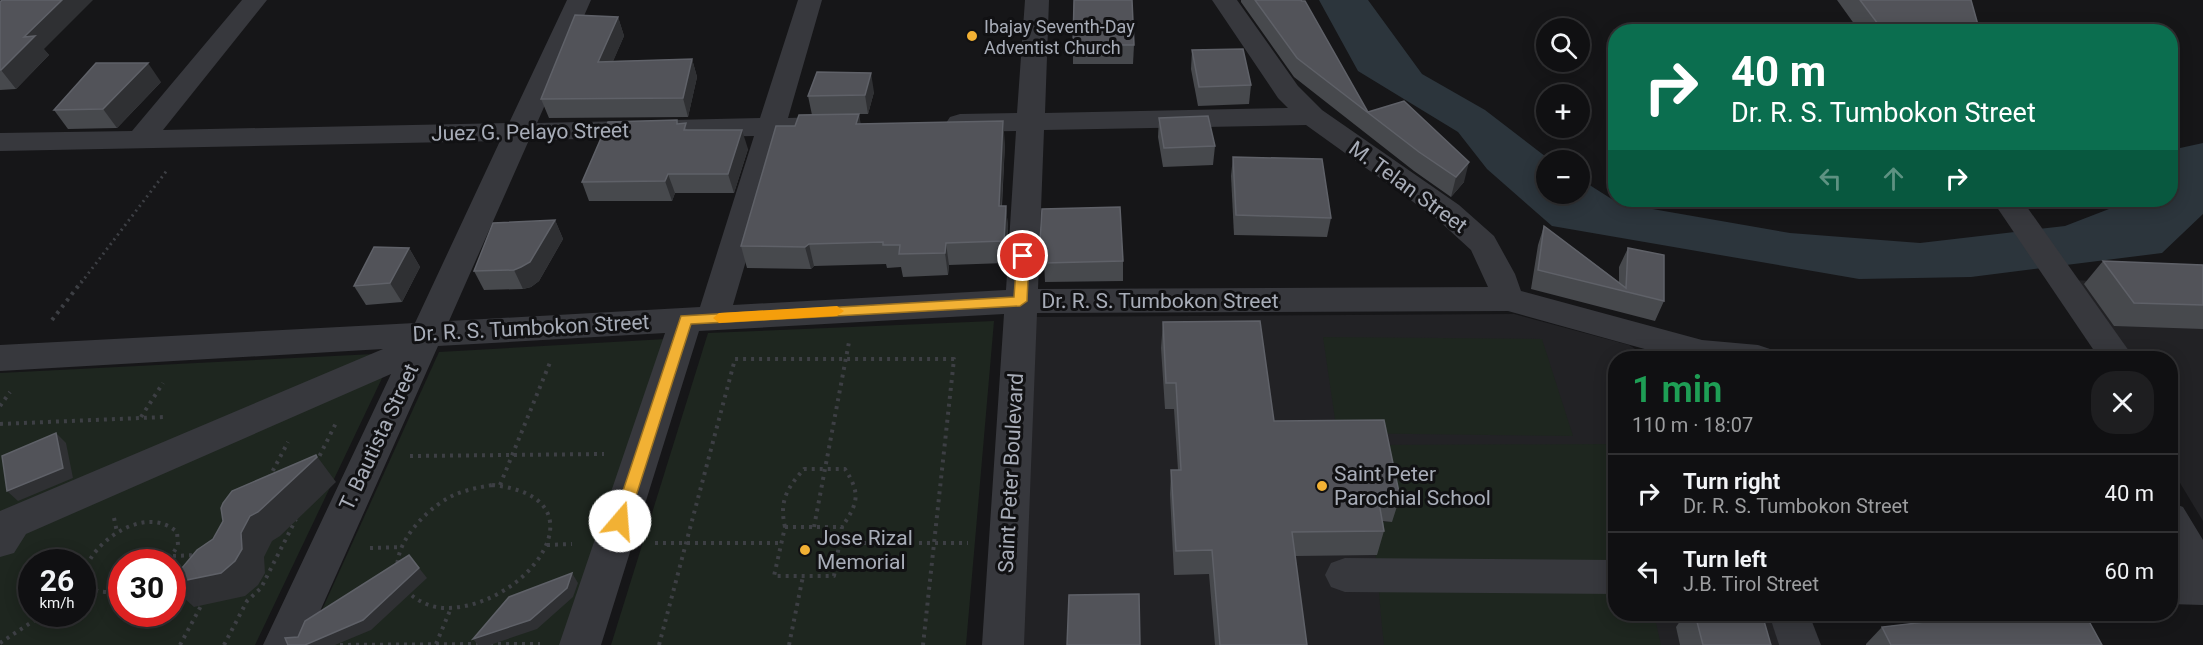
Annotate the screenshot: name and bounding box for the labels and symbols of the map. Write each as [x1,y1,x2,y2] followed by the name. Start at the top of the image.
[984,16,1135,58] place label: Ibajay Seventh-Day Adventist Church
[965,29,979,43] marker: Ibajay Seventh-Day Adventist Church
[431,118,629,146] street label: Juez G. Pelayo Street
[1344,136,1472,238] street label: M. Telan Street
[997,230,1048,281] pin
[1041,289,1279,313] street label: Dr. R. S. Tumbokon Street
[412,310,650,346] street label: Dr. R. S. Tumbokon Street
[335,360,423,514] street label: T. Bautista Street
[994,372,1028,574] street label: Saint Peter Boulevard
[1334,462,1491,510] place label: Saint Peter Parochial School
[1315,479,1329,493] marker: Saint Peter Parochial School
[588,489,652,553] position arrow
[817,526,913,574] place label: Jose Rizal Memorial
[798,543,812,557] marker: Jose Rizal Memorial
[108,549,186,627] speed limit sign: 30

